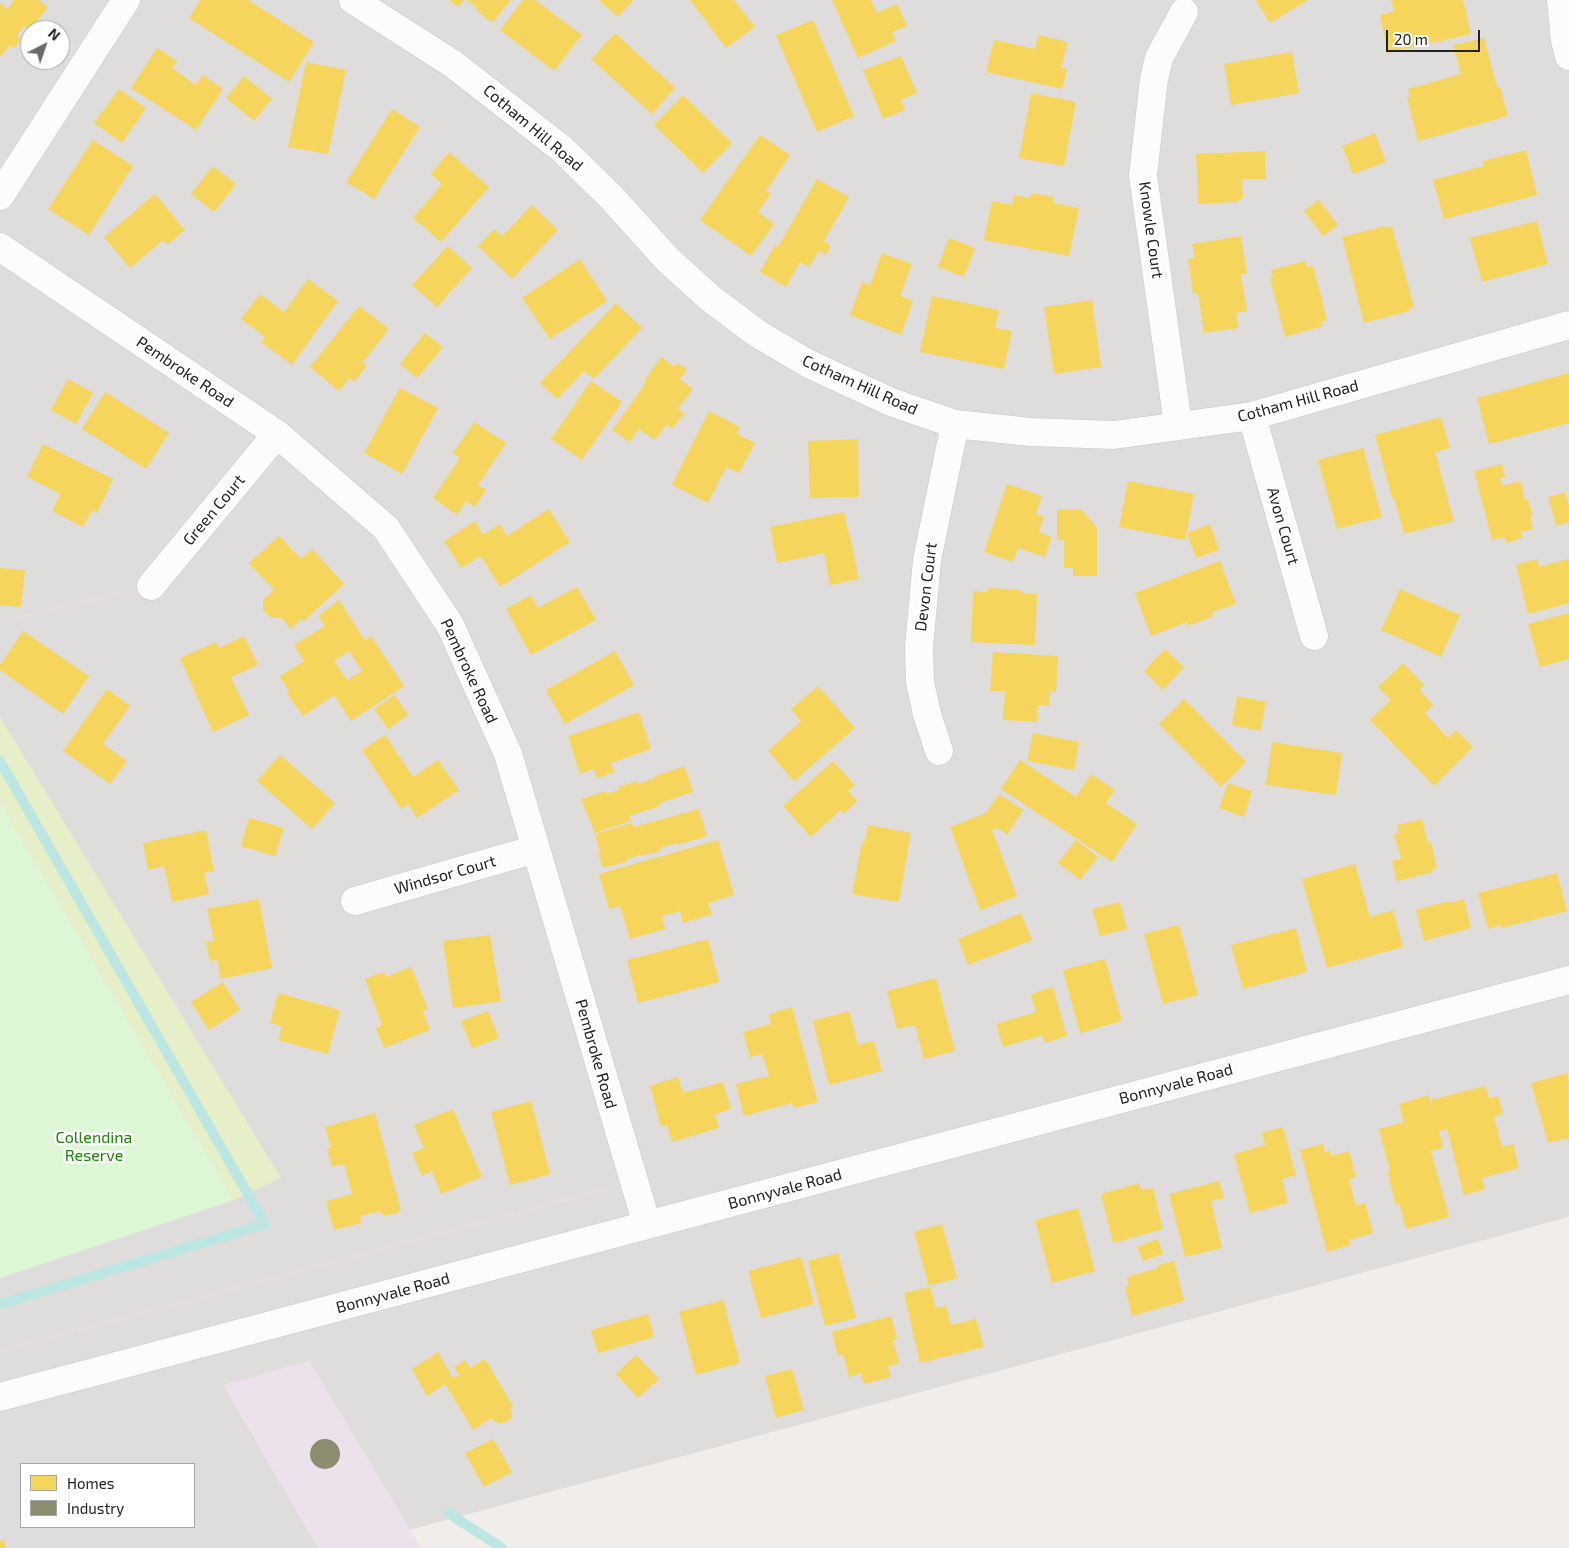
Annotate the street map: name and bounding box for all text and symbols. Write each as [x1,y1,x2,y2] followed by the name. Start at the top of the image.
[20,20,70,70] north arrow
[1389,20,1483,52] scale bar
[45,24,64,44] text: N
[1394,30,1428,48] text: 20 m
[479,81,587,175] street label: Cotham Hill Road
[1135,180,1167,280] street label: Knowle Court
[133,332,237,412] street label: Pembroke Road
[799,351,921,419] street label: Cotham Hill Road
[1235,376,1361,426] street label: Cotham Hill Road
[179,471,249,549] street label: Green Court
[1263,485,1303,567] street label: Avon Court
[911,541,941,633] street label: Devon Court
[436,616,502,726] street label: Pembroke Road
[392,851,498,899] street label: Windsor Court
[571,997,621,1111] street label: Pembroke Road
[1117,1060,1235,1108] street label: Bonnyvale Road
[56,1128,132,1166] park label: Collendina Reserve
[726,1165,844,1213] street label: Bonnyvale Road
[334,1269,452,1317] street label: Bonnyvale Road
[20,1463,195,1528] legend
[67,1474,114,1492] text: Homes
[67,1499,124,1517] text: Industry

